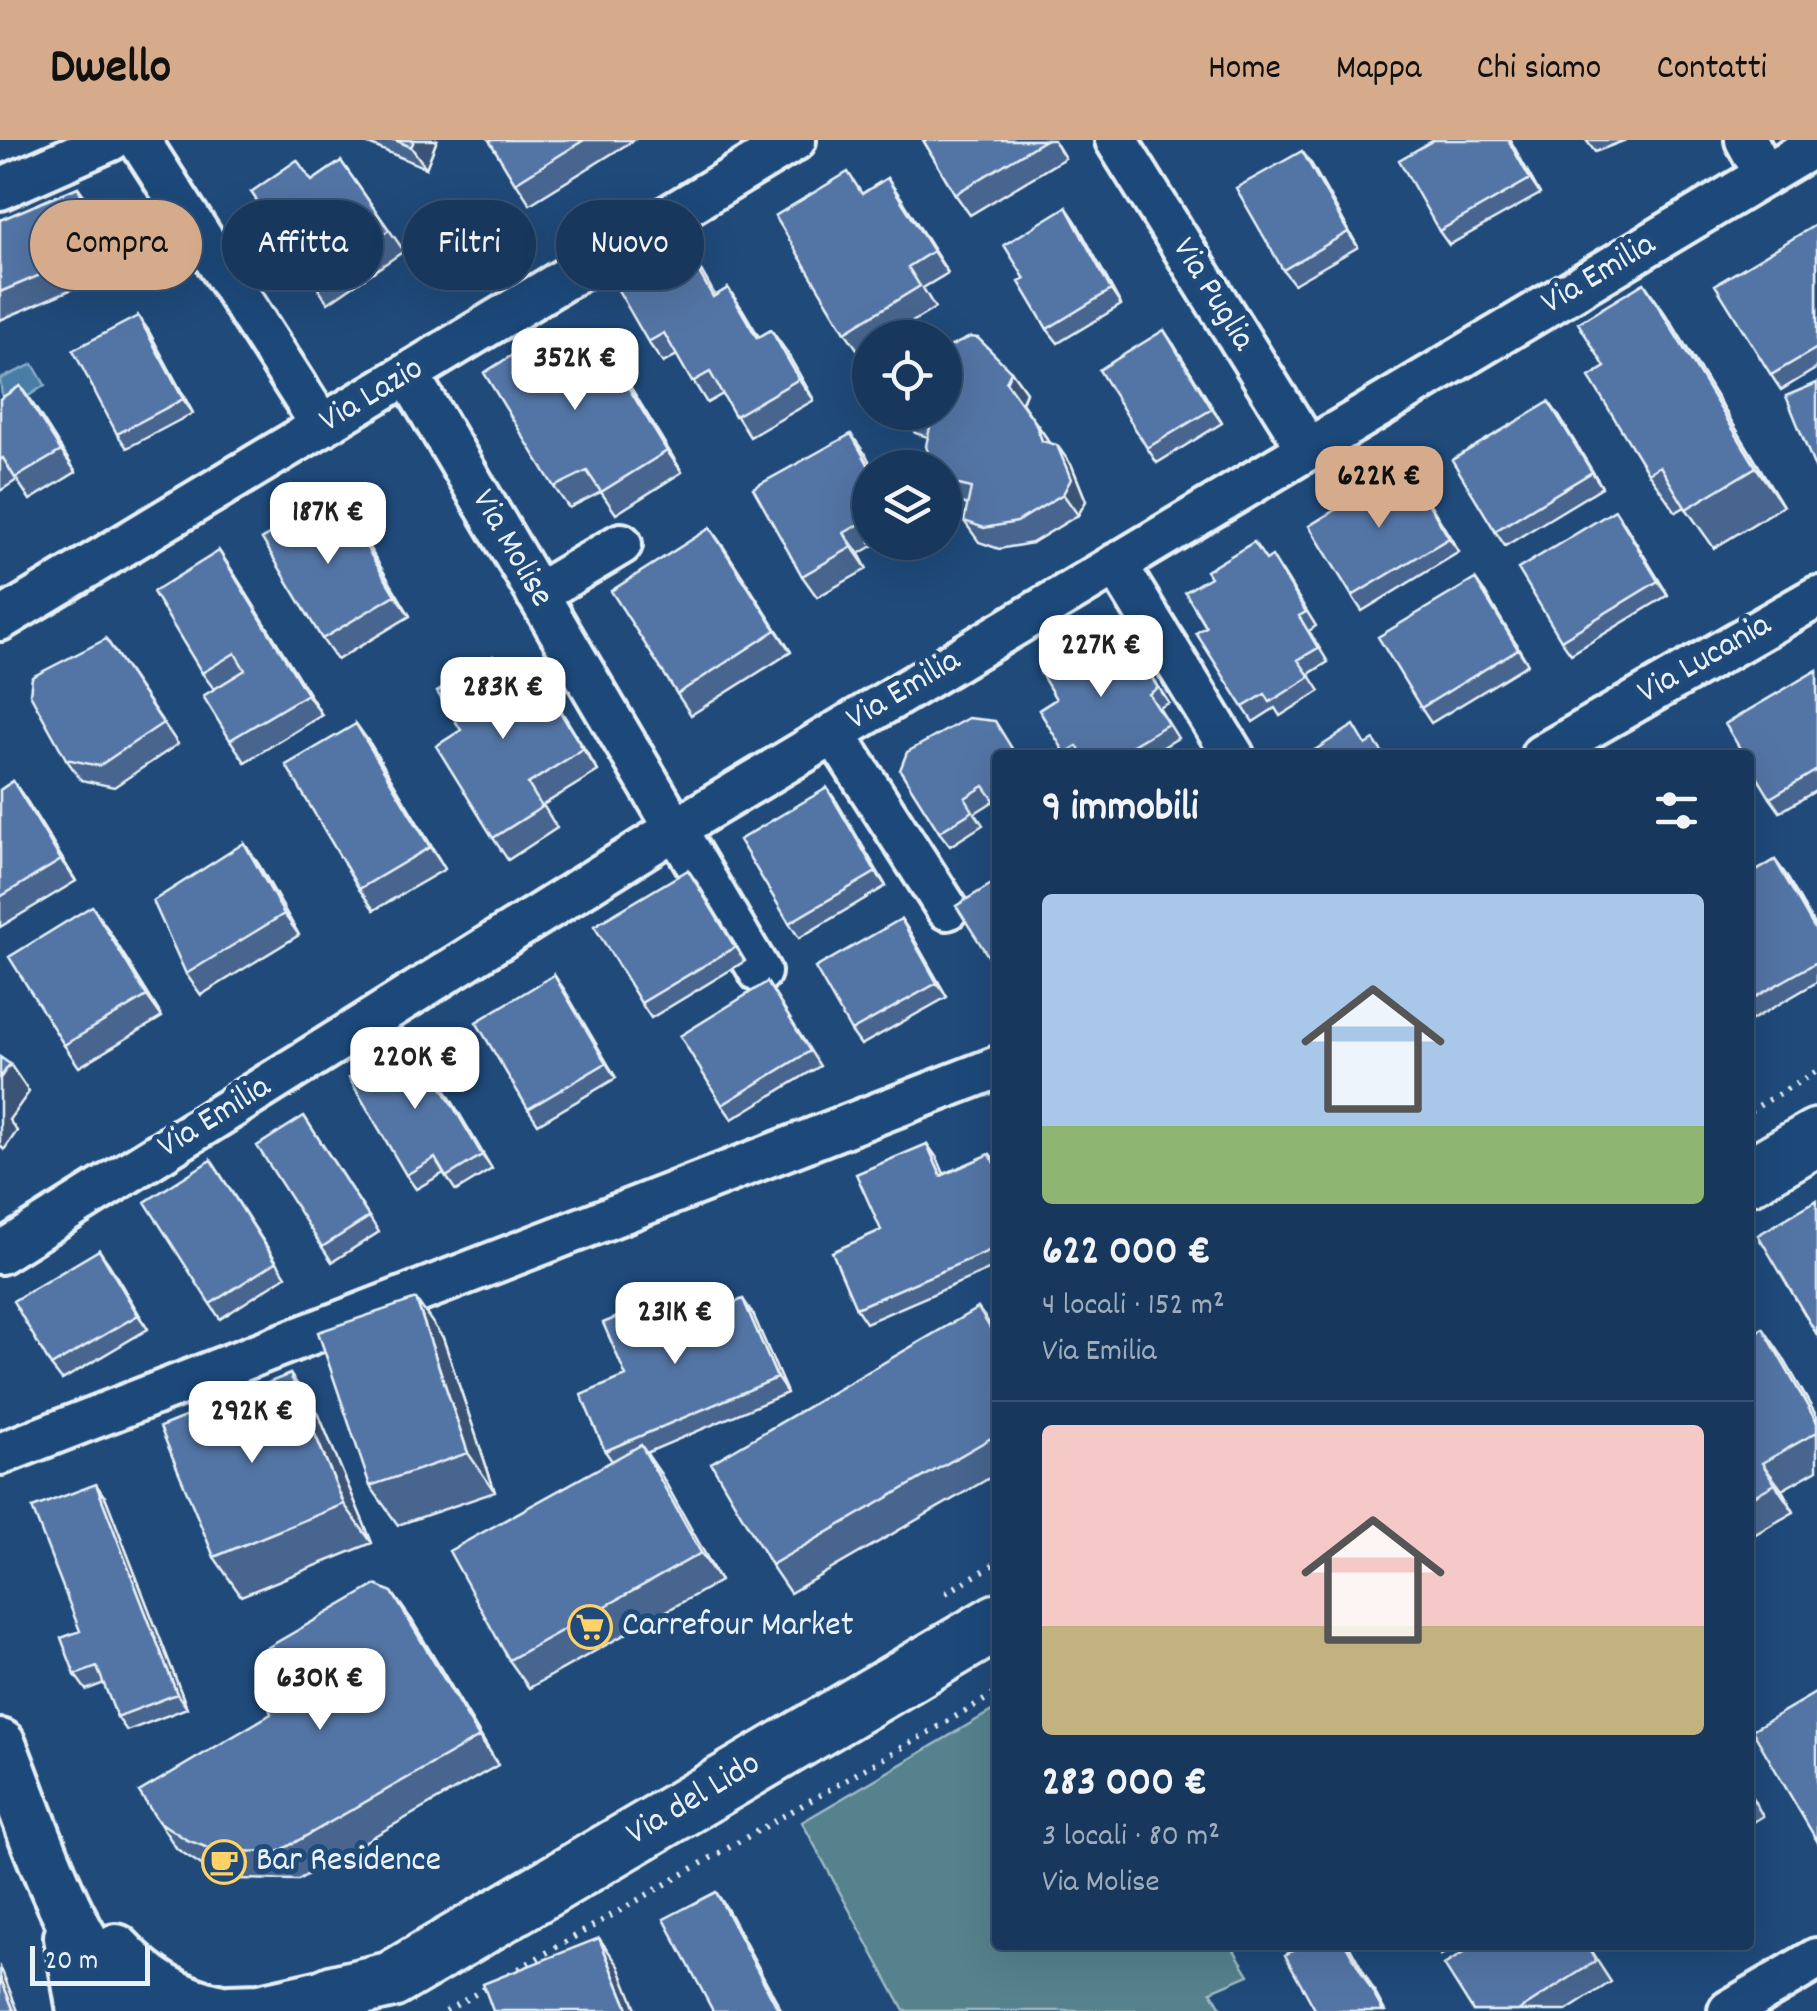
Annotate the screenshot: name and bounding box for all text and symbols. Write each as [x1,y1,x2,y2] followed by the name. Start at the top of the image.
[50,36,171,105] text: Dwello
[1208,45,1281,95] text: Home
[1336,45,1421,95] text: Mappa
[1476,45,1601,95] text: Chi siamo
[1656,45,1767,95] text: Contatti
[30,200,202,290] chip: Compra
[222,200,383,290] chip: Affitta
[403,200,536,290] chip: Filtri
[556,200,704,290] chip: Nuovo
[1532,221,1666,329] street label: Via Emilia
[1158,229,1267,362] street label: Via Puglia
[852,320,962,560] map controls
[852,320,962,430] button: locate
[494,328,656,413] pin: 352K €
[534,337,616,383] text: 352K €
[310,345,434,447] street label: Via Lazio
[1298,446,1460,531] pin: 622K €
[852,450,962,560] button: layers
[1337,455,1421,501] text: 622K €
[457,481,565,617] street label: Via Molise
[247,482,409,567] pin: 187K €
[292,491,364,537] text: 187K €
[1629,601,1781,718] street label: Via Lucania
[1020,615,1182,700] pin: 227K €
[1061,624,1141,670] text: 227K €
[837,637,971,745] street label: Via Emilia
[422,657,584,742] pin: 283K €
[463,666,544,712] text: 283K €
[1042,780,1199,840] text: 9 immobili
[1649,783,1704,838] icon: filters
[1283,959,1463,1139] icon: home
[334,1027,496,1112] pin: 220K €
[372,1036,458,1082] text: 220K €
[149,1063,282,1172] street label: Via Emilia
[1042,1224,1211,1284] text: 622 000 €
[594,1282,756,1367] pin: 231K €
[1042,1284,1225,1330] text: 4 locali · 152 m²
[637,1291,713,1337] text: 231K €
[1042,1330,1156,1376] text: Via Emilia
[171,1381,333,1466] pin: 292K €
[211,1390,293,1436] text: 292K €
[1283,1490,1463,1670] icon: home
[622,1602,854,1652] place label: Carrefour Market
[567,1604,613,1650] supermarket icon: Carrefour Market
[239,1648,401,1733] pin: 630K €
[276,1657,364,1703] text: 630K €
[617,1740,771,1860] street label: Via del Lido
[1042,1755,1207,1815] text: 283 000 €
[1042,1815,1220,1861] text: 3 locali · 80 m²
[256,1837,441,1887] place label: Bar Residence
[201,1839,247,1885] cafe icon: Bar Residence
[1042,1861,1160,1907] text: Via Molise
[30,1941,150,1986] scale bar
[45,1943,98,1983] text: 20 m

